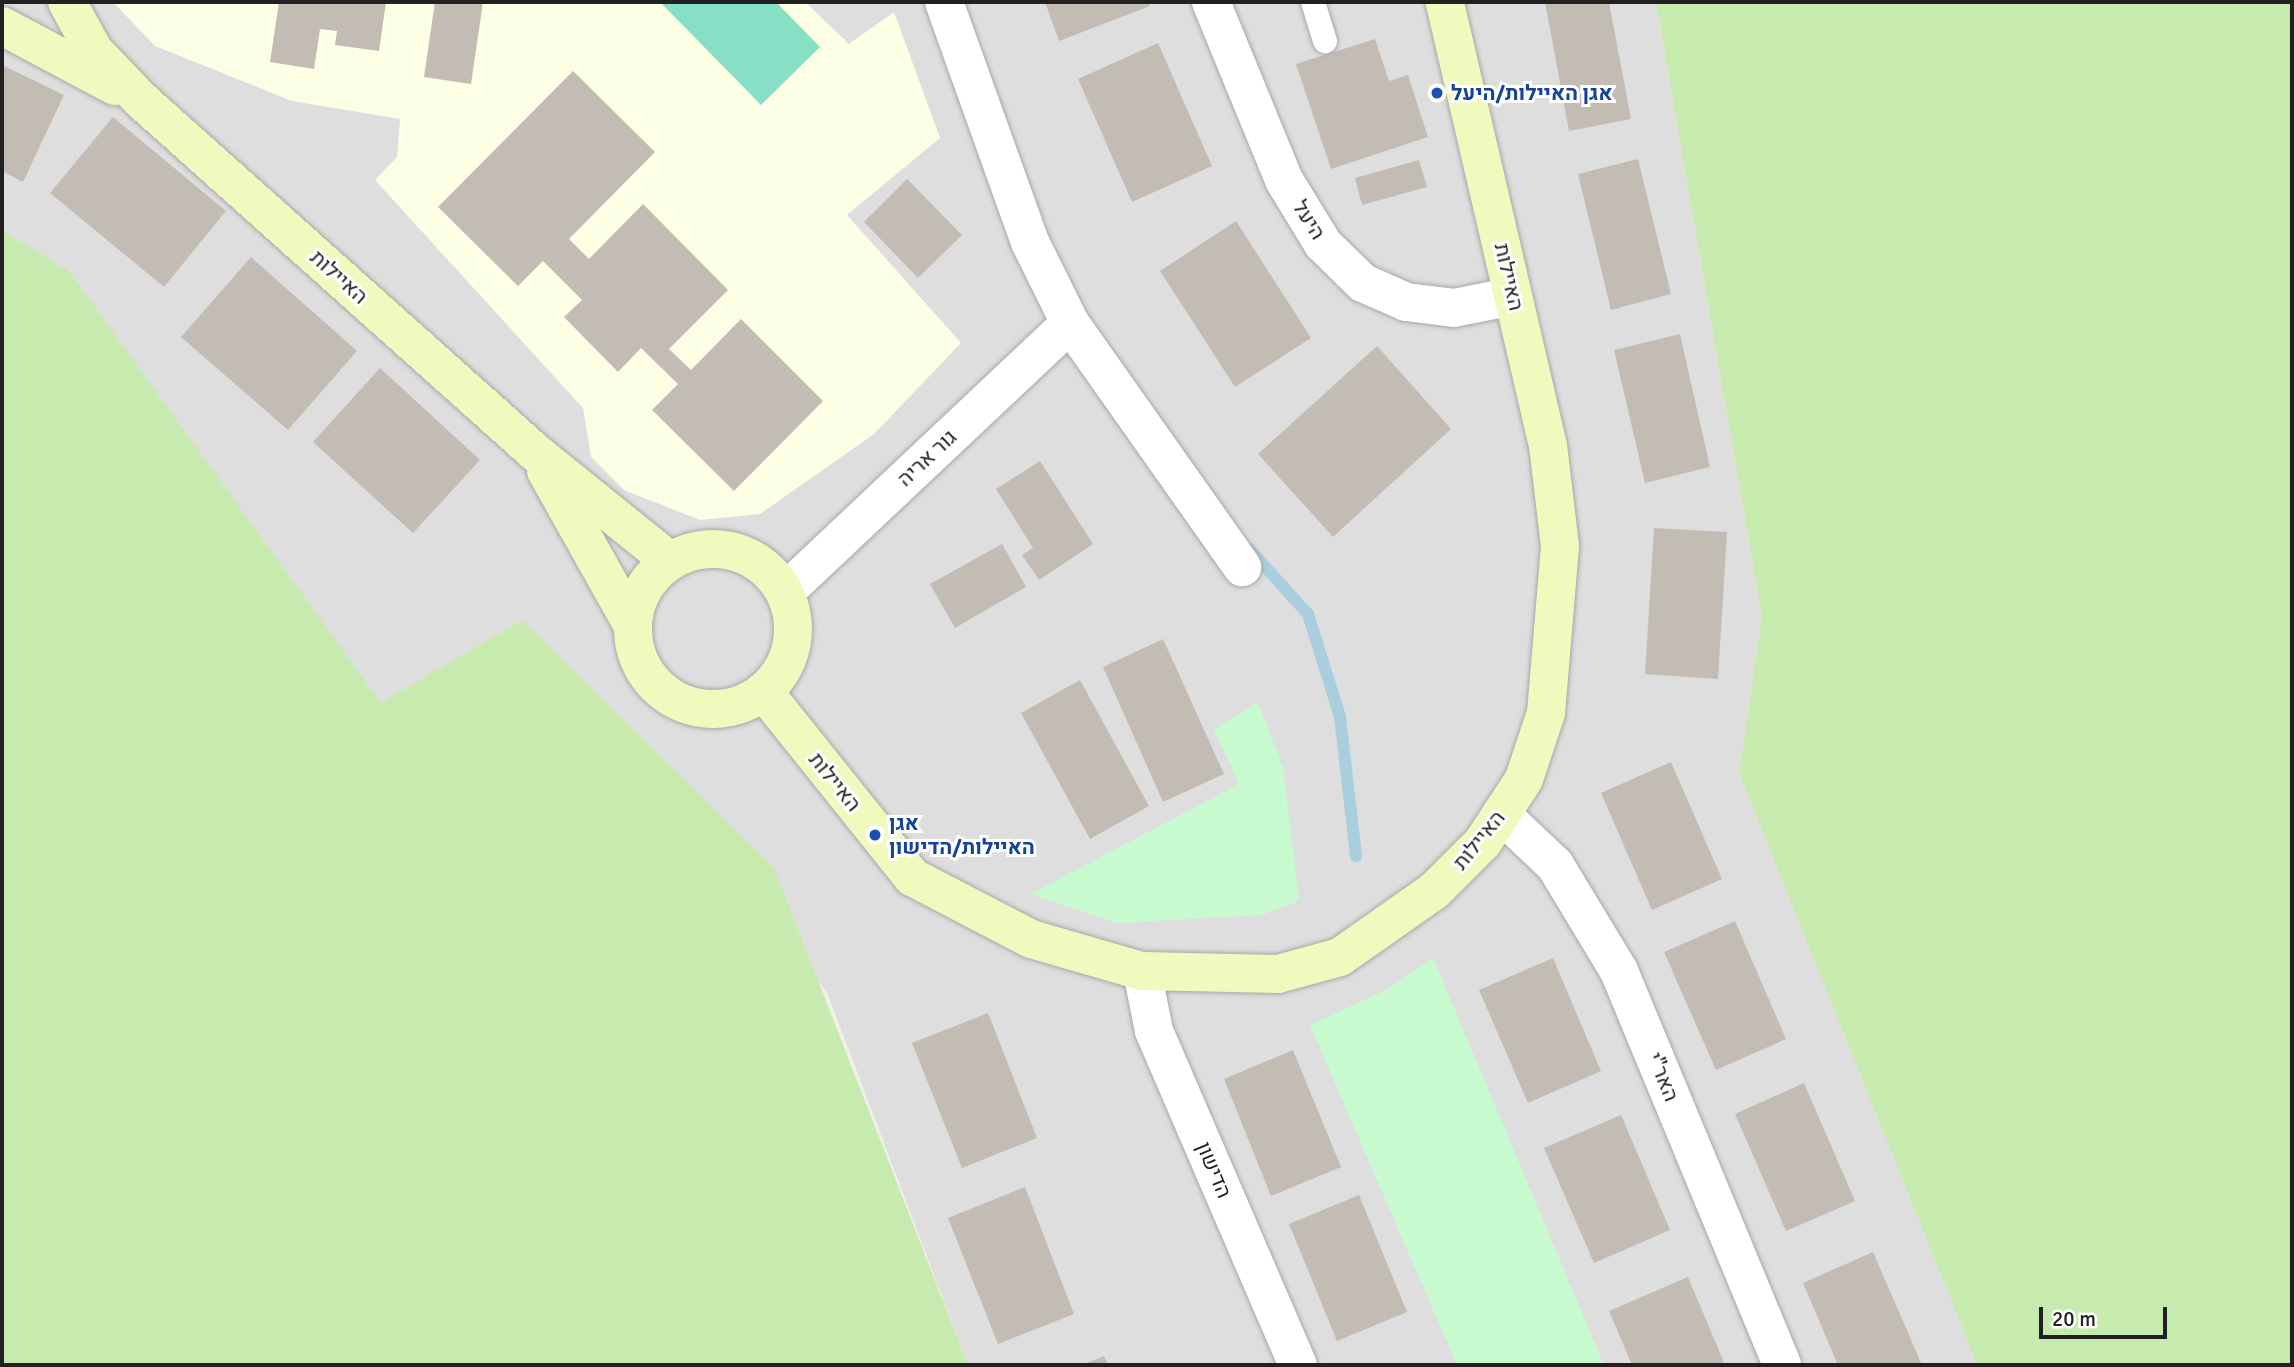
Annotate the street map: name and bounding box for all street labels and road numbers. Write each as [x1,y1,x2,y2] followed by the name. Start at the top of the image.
[1287,196,1331,244] street label: היעל
[1489,241,1529,313] street label: האיילות
[305,245,373,309] street label: האיילות
[892,424,962,492] street label: גור אריה
[804,747,866,817] street label: האיילות
[1448,805,1510,875] street label: האיילות
[1642,1049,1684,1105] street label: האר"י
[1191,1138,1237,1202] street label: הדישון

